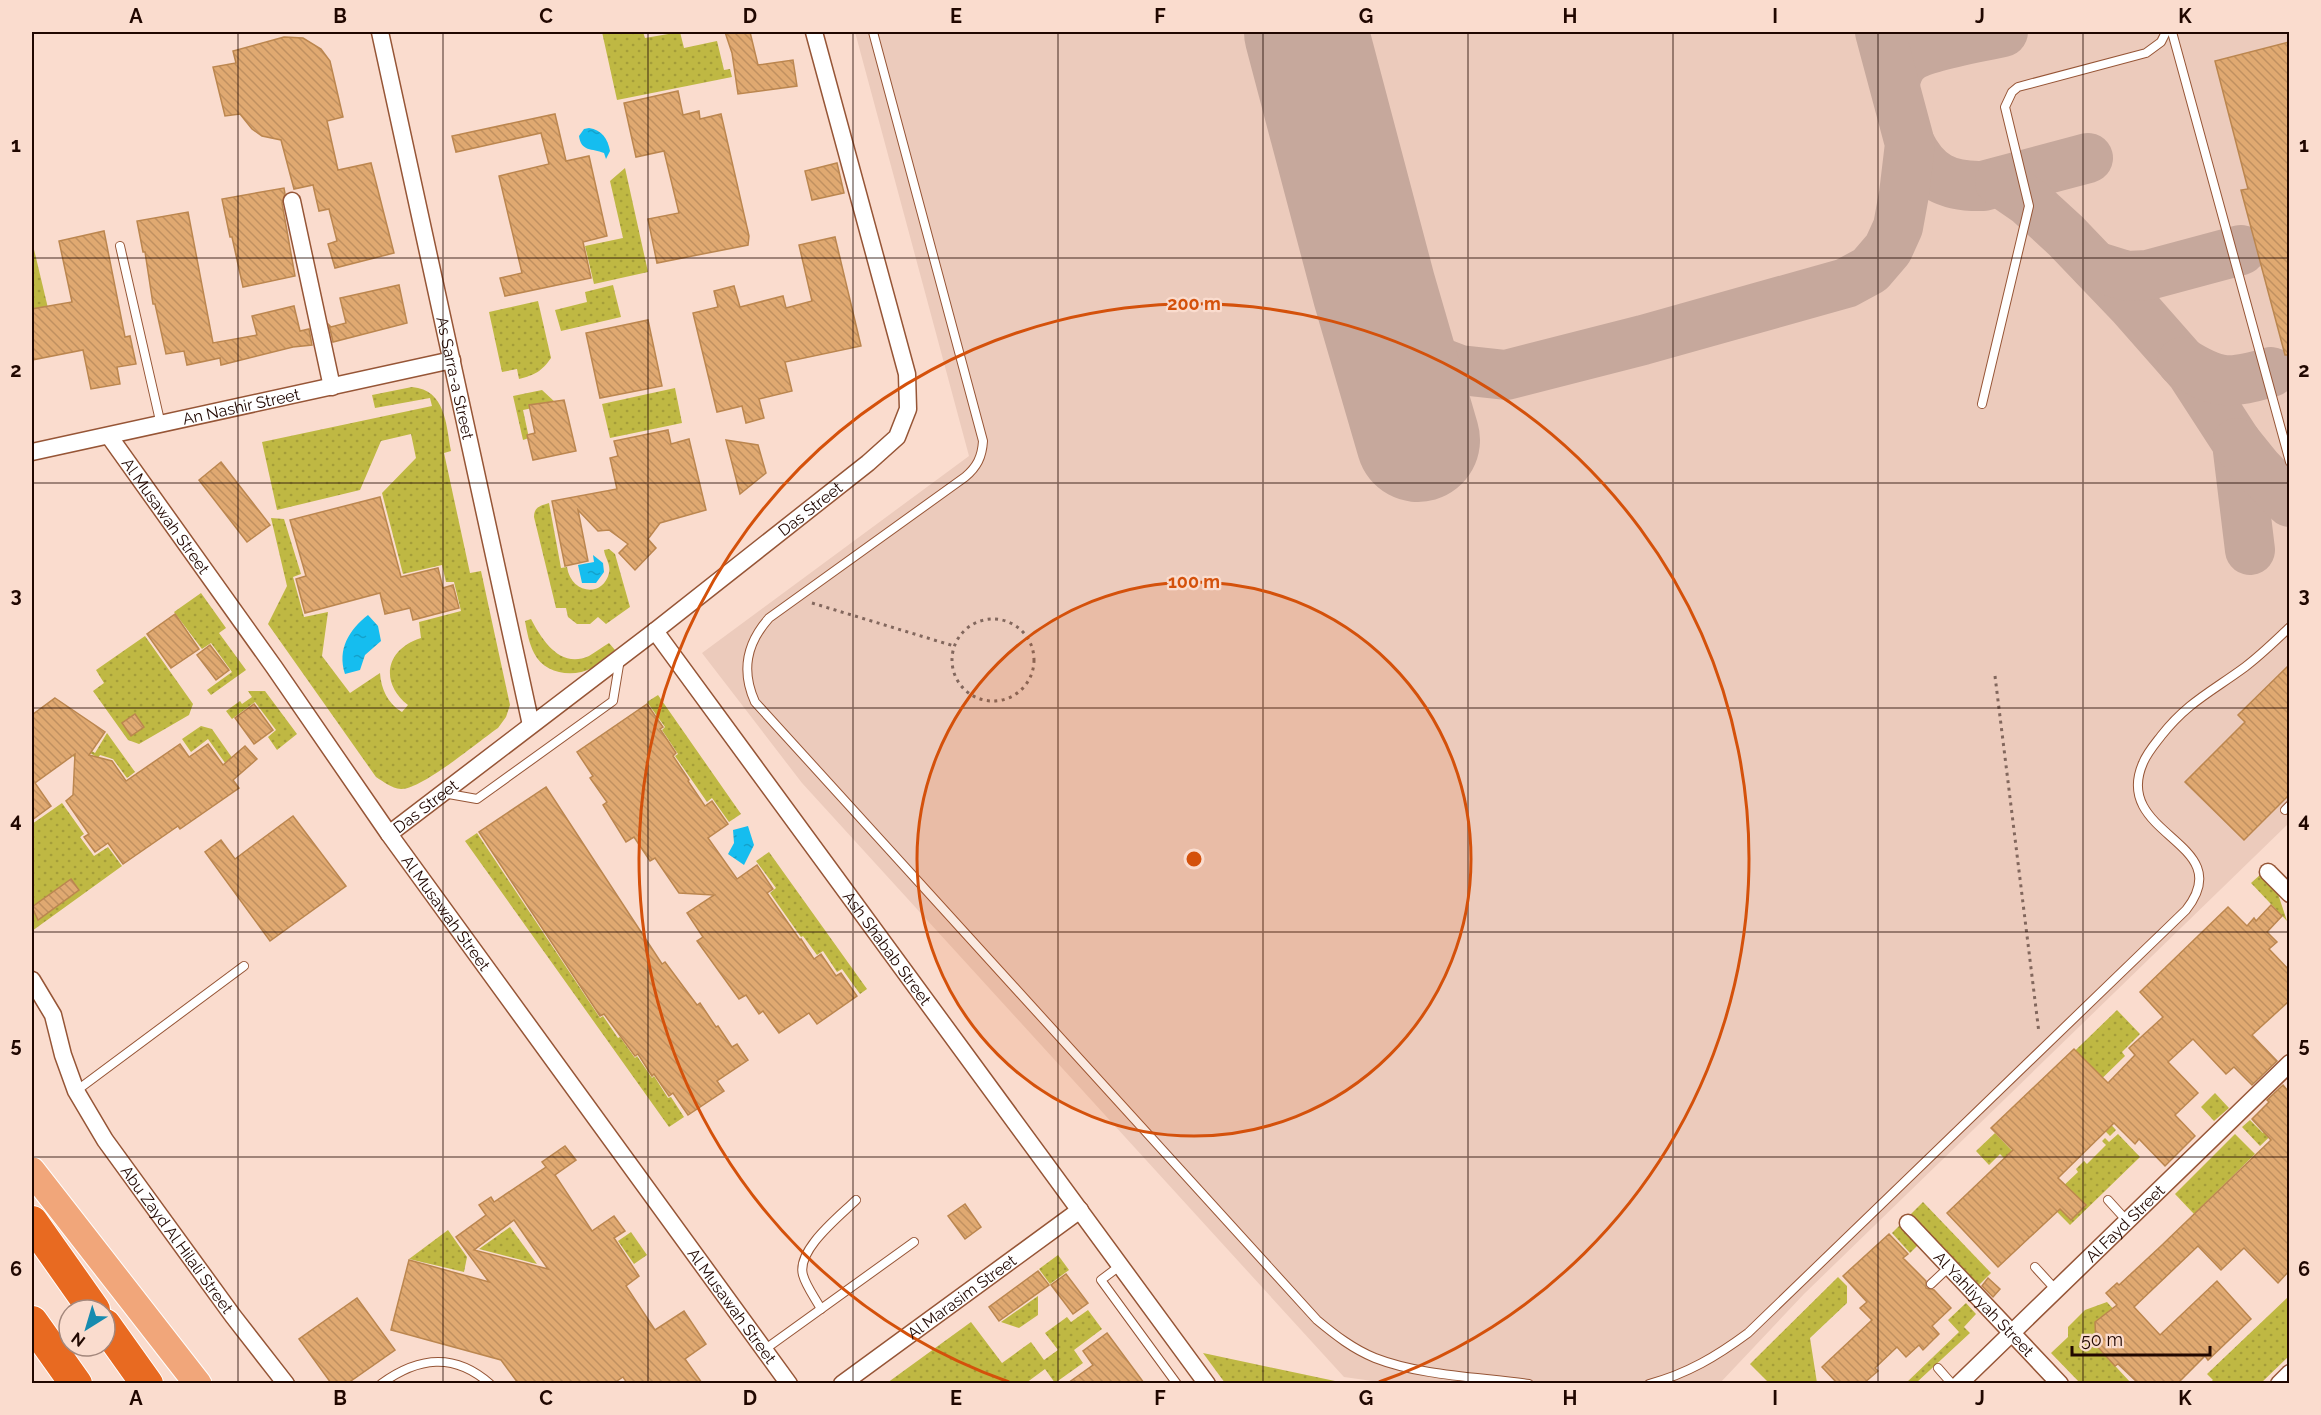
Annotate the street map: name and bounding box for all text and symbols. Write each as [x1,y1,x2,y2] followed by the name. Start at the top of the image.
[129,4,143,28] text: A
[333,4,347,28] text: B
[539,4,553,28] text: C
[743,4,757,28] text: D
[950,4,962,28] text: E
[1154,4,1166,28] text: F
[1359,4,1373,28] text: G
[1563,4,1577,28] text: H
[1772,4,1778,28] text: I
[1975,4,1985,28] text: J
[2178,4,2192,28] text: K
[11,133,21,157] text: 1
[2299,133,2309,157] text: 1
[1167,293,1221,314] text: 200 m
[433,315,478,442] street label: As Sarra-a Street
[10,358,22,382] text: 2
[2298,358,2310,382] text: 2
[181,384,302,428] street label: An Nashir Street
[118,454,214,578] street label: Al Musawah Street
[774,477,846,540] street label: Das Street
[1168,571,1220,592] text: 100 m
[10,583,22,607] text: 3
[2298,583,2310,607] text: 3
[389,775,462,837] street label: Das Street
[10,808,22,832] text: 4
[2298,808,2310,832] text: 4
[1184,849,1204,869] centre of rings
[398,851,495,975] street label: Al Musawah Street
[839,887,936,1009] street label: Ash Shabab Street
[10,1033,22,1057] text: 5
[2298,1033,2310,1057] text: 5
[117,1162,238,1317] street label: Abu Zayd Al Hilali Street
[2081,1180,2169,1266] street label: Al Fayd Street
[684,1244,781,1368] street label: Al Musawah Street
[1930,1247,2039,1360] street label: Al Yahliyyah Street
[903,1250,1020,1343] street label: Al Marasim Street
[10,1257,22,1281] text: 6
[2298,1257,2310,1281] text: 6
[57,1298,117,1358] north arrow
[2072,1319,2210,1357] scale bar
[68,1328,89,1351] text: N
[2081,1329,2123,1350] text: 50 m
[129,1386,143,1410] text: A
[333,1386,347,1410] text: B
[539,1386,553,1410] text: C
[743,1386,757,1410] text: D
[950,1386,962,1410] text: E
[1154,1386,1166,1410] text: F
[1359,1386,1373,1410] text: G
[1563,1386,1577,1410] text: H
[1772,1386,1778,1410] text: I
[1975,1386,1985,1410] text: J
[2178,1386,2192,1410] text: K

